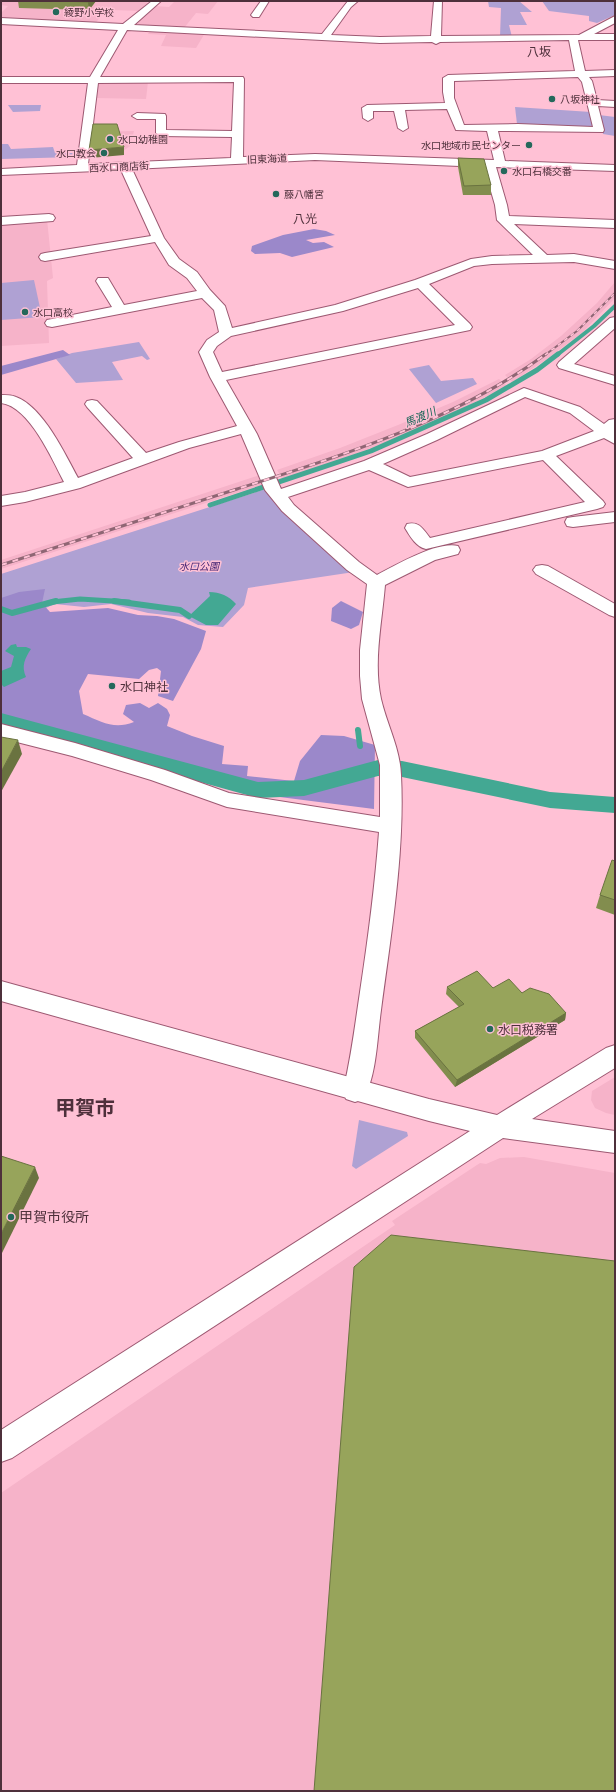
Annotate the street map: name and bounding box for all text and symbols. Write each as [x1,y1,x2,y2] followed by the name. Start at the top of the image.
[64,6,114,19] place label: 綾野小学校
[51,7,61,17] marker: 綾野小学校
[527,44,551,59] district label: 八坂
[560,93,600,106] place label: 八坂神社
[547,94,557,104] marker: 八坂神社
[118,133,168,146] place label: 水口幼稚園
[105,134,115,144] marker: 水口幼稚園
[421,139,521,152] place label: 水口地域市民センター
[524,140,534,150] marker: 水口地域市民センター
[56,147,96,160] place label: 水口教会
[99,148,109,158] marker: 水口教会
[247,151,287,167] street label: 旧東海道
[89,159,149,175] street label: 西水口商店街
[512,165,572,178] place label: 水口石橋交番
[499,166,509,176] marker: 水口石橋交番
[284,188,324,201] place label: 藤八幡宮
[271,189,281,199] marker: 藤八幡宮
[293,211,317,226] district label: 八光
[33,306,73,319] place label: 水口高校
[20,307,30,317] marker: 水口高校
[402,403,439,430] water label: 馬渡川
[179,560,221,573] park label: 水口公園
[120,679,168,694] place label: 水口神社
[107,681,117,691] marker: 水口神社
[498,1022,558,1037] place label: 水口税務署
[485,1024,495,1034] marker: 水口税務署
[55,1095,115,1120] district label: 甲賀市
[19,1208,89,1226] place label: 甲賀市役所
[6,1212,16,1222] marker: 甲賀市役所

